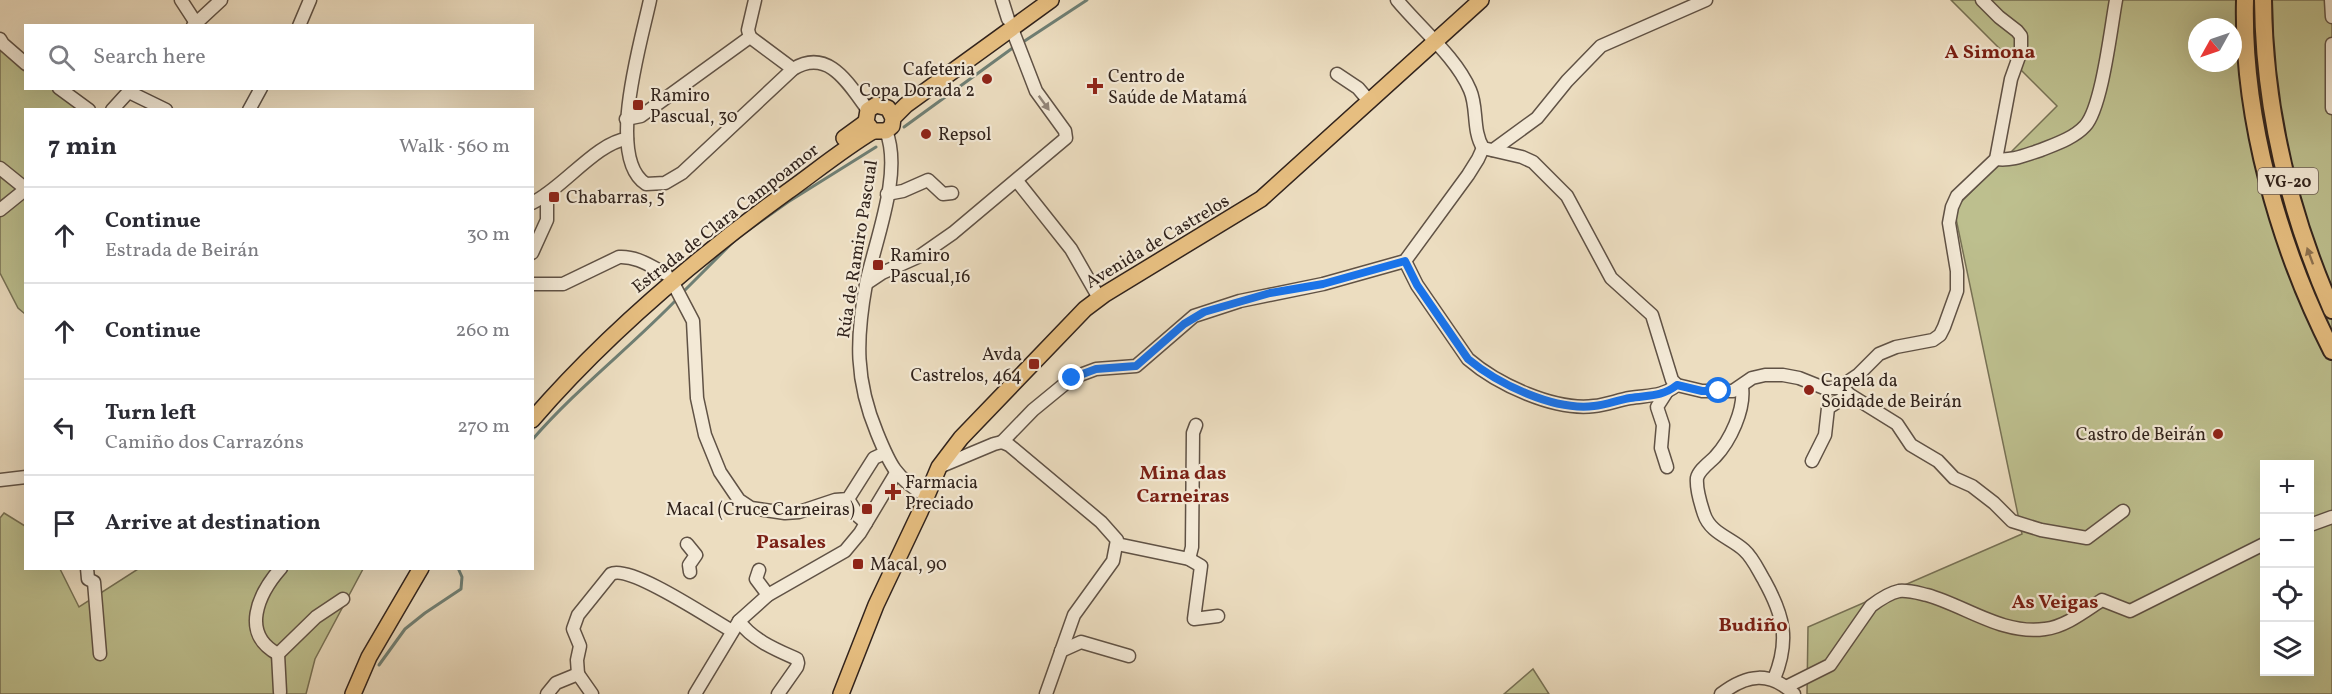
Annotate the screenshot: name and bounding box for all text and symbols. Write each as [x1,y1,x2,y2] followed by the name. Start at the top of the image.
[2188,18,2242,72] north arrow
[24,24,534,90] search box
[1945,39,2036,67] district label: A Simona
[45,41,78,74] icon: search
[93,42,206,73] text: Search here
[859,58,975,104] place label: Cafeteria Copa Dorada 2
[1108,65,1247,111] place label: Centro de Saúde de Matamá
[980,72,994,86] marker: Cafeteria Copa Dorada 2
[1086,77,1104,95] marker: Centro de Saúde de Matamá
[650,84,738,130] place label: Ramiro Pascual, 30
[1038,95,1050,111] one-way arrow
[631,98,645,112] marker: Ramiro Pascual, 30
[938,123,991,148] place label: Repsol
[919,127,933,141] marker: Repsol
[48,129,117,165] text: 7 min
[399,133,510,161] text: Walk · 560 m
[627,138,825,300] street label: Estrada de Clara Campoamor
[832,158,885,340] street label: Rúa de Ramiro Pascual
[2258,168,2318,194] road number: VG-20
[566,186,665,211] place label: Chabarras, 5
[1081,189,1235,295] street label: Avenida de Castrelos
[547,190,561,204] marker: Chabarras, 5
[105,206,201,237] text: Continue
[48,219,81,252] icon: ahead
[466,221,510,249] text: 30 m
[105,237,259,265] text: Estrada de Beirán
[890,244,970,290] place label: Ramiro Pascual,16
[2304,247,2314,265] one-way arrow
[871,258,885,272] marker: Ramiro Pascual,16
[48,315,81,348] icon: ahead
[105,316,201,347] text: Continue
[455,317,510,345] text: 260 m
[910,343,1022,389] place label: Avda Castrelos, 464
[1027,357,1041,371] marker: Avda Castrelos, 464
[1058,364,1084,390] route end
[1821,369,1962,415] place label: Capela da Soidade de Beirán
[1705,377,1731,403] route start
[1802,383,1816,397] marker: Capela da Soidade de Beirán
[105,398,196,429] text: Turn left
[48,411,81,444] icon: left
[457,413,510,441] text: 270 m
[2076,423,2206,448] place label: Castro de Beirán
[2211,427,2225,441] marker: Castro de Beirán
[105,429,304,457] text: Camiño dos Carrazóns
[1136,460,1230,511] district label: Mina das Carneiras
[2260,460,2314,676] map controls
[2260,460,2314,514] button: +
[905,471,978,517] place label: Farmacia Preciado
[886,485,900,499] marker: Farmacia Preciado
[666,498,855,523] place label: Macal (Cruce Carneiras)
[860,502,874,516] marker: Macal (Cruce Carneiras)
[48,507,81,540] icon: arrive
[105,508,321,539] text: Arrive at destination
[2260,514,2314,568] button: −
[756,529,826,557] district label: Pasales
[870,553,947,578] place label: Macal, 90
[851,557,865,571] marker: Macal, 90
[2260,568,2314,622] button: locate
[2011,589,2099,617] district label: As Veigas
[1718,612,1788,640] district label: Budiño
[2260,622,2314,676] button: layers

